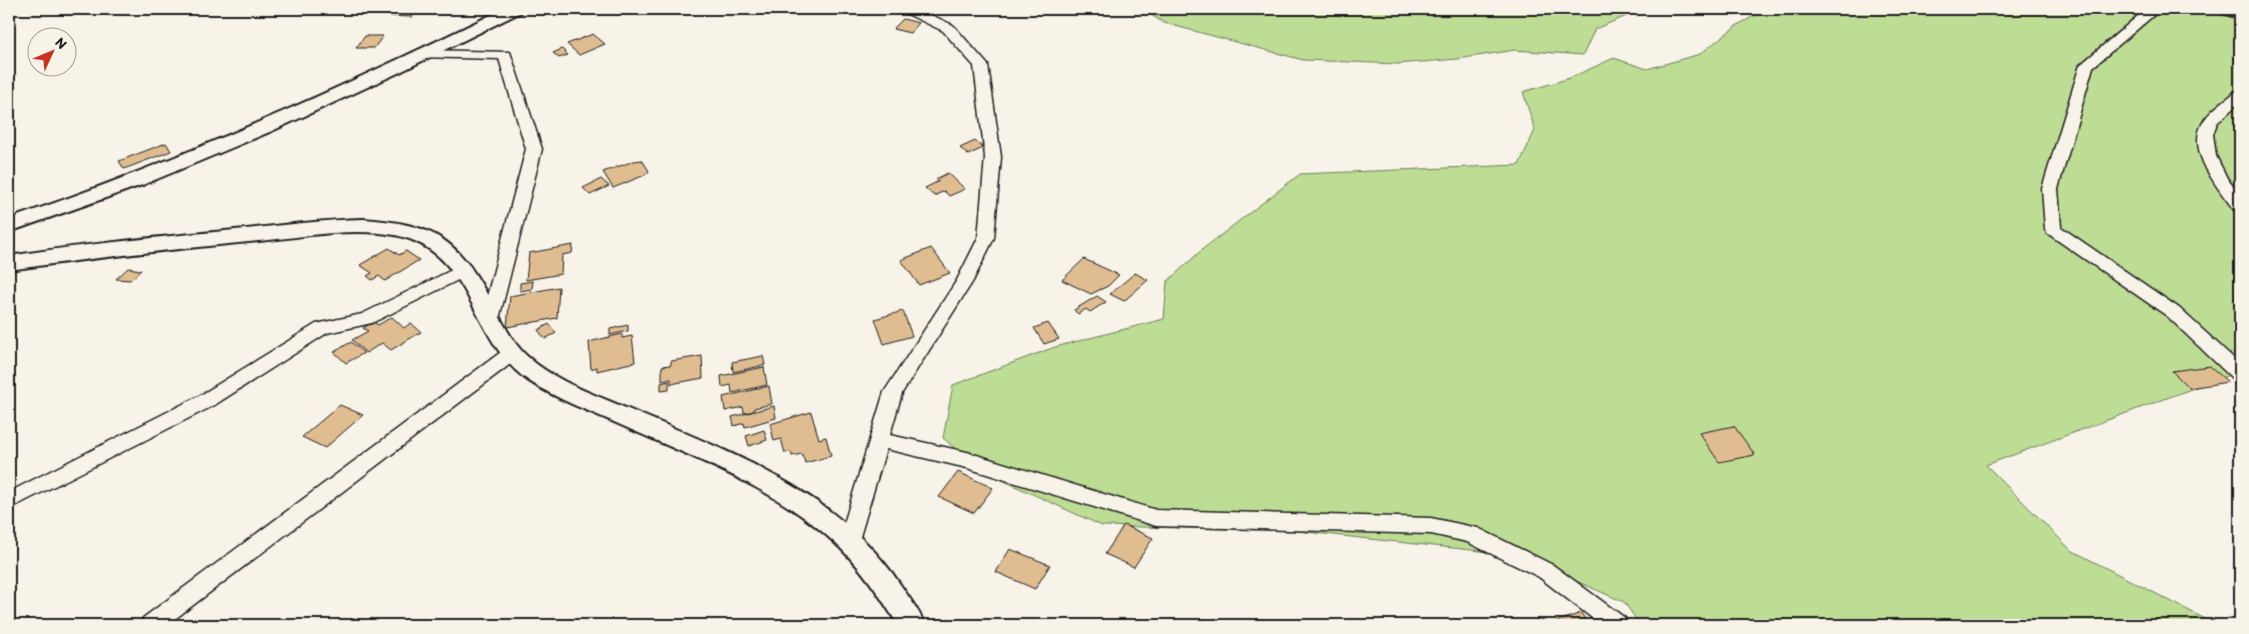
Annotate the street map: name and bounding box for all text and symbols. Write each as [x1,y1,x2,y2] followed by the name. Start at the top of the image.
[28,28,78,78] north arrow
[52,34,70,53] text: N

